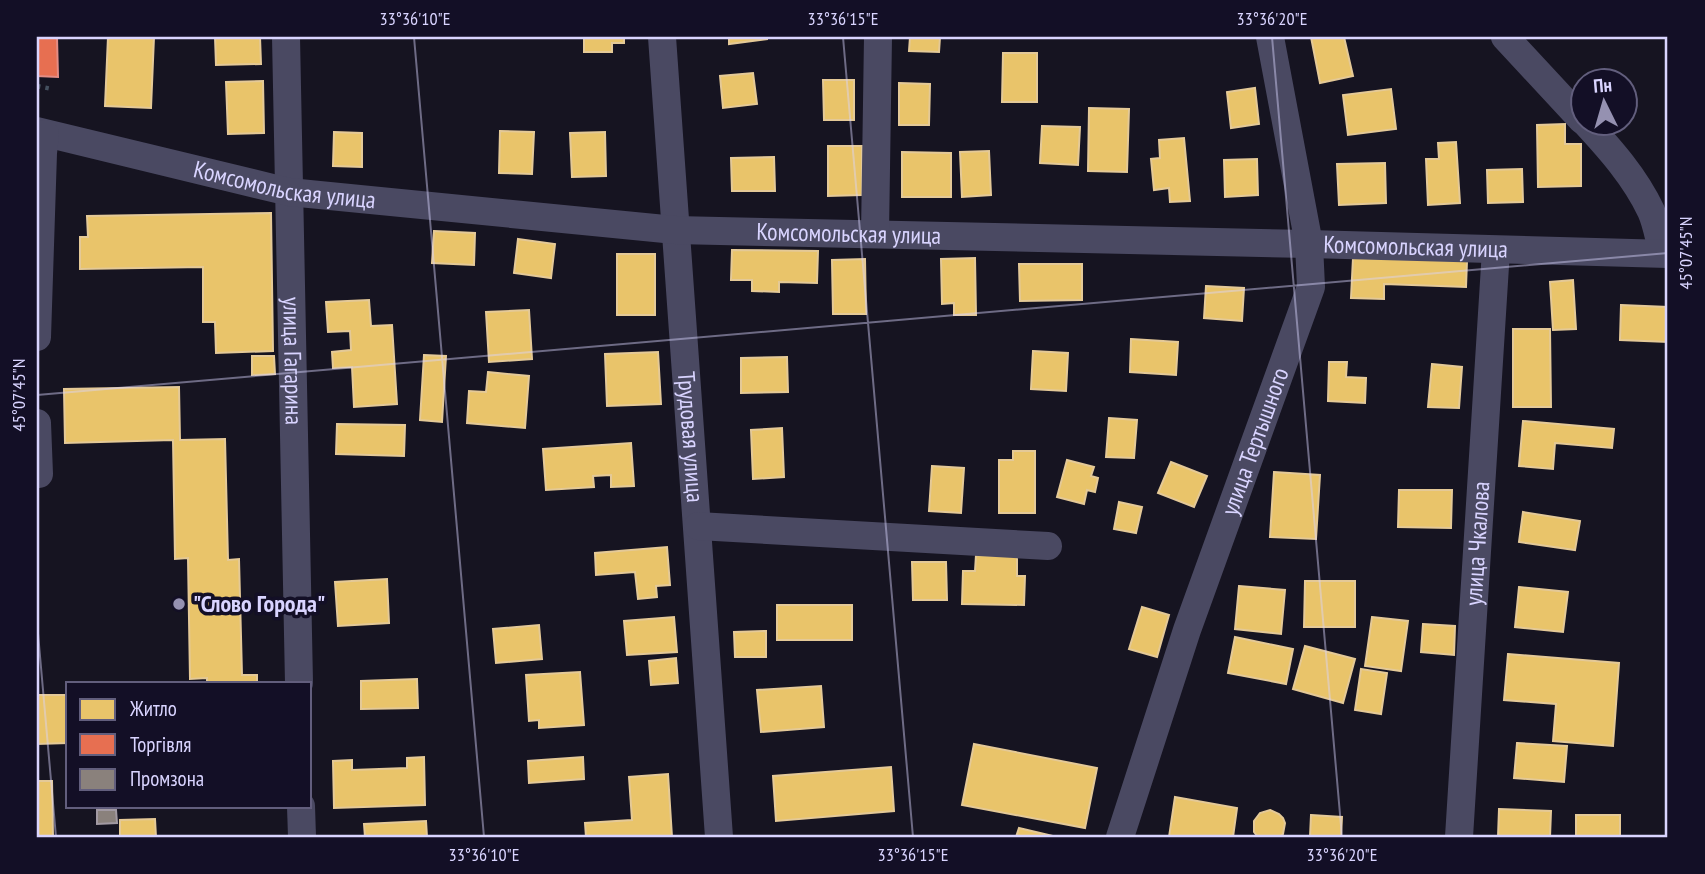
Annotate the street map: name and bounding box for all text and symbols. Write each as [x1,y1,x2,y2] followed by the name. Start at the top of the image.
[380,7,450,30] text: 33°36'10"E
[808,7,878,30] text: 33°36'15"E
[1237,7,1307,30] text: 33°36'20"E
[1568,66,1638,136] north arrow
[1592,72,1613,98] text: Пн
[191,153,377,215] street label: Комсомольская улица
[756,216,941,251] street label: Комсомольская улица
[1674,217,1697,289] text: 45°07'45"N
[1323,228,1508,265] street label: Комсомольская улица
[276,297,310,425] street label: улица Гагарина
[7,359,30,431] text: 45°07'45"N
[1214,363,1296,519] street label: улица Тертышного
[671,370,711,504] street label: Трудовая улица
[1458,480,1496,607] street label: улица Чкалова
[193,588,325,619] place label: "Слово Города"
[171,596,187,612] marker: "Слово Города"
[66,682,312,808] legend
[129,695,177,722] text: Житло
[130,731,191,758] text: Торгівля
[130,765,204,792] text: Промзона
[449,843,519,866] text: 33°36'10"E
[878,843,948,866] text: 33°36'15"E
[1307,843,1377,866] text: 33°36'20"E

